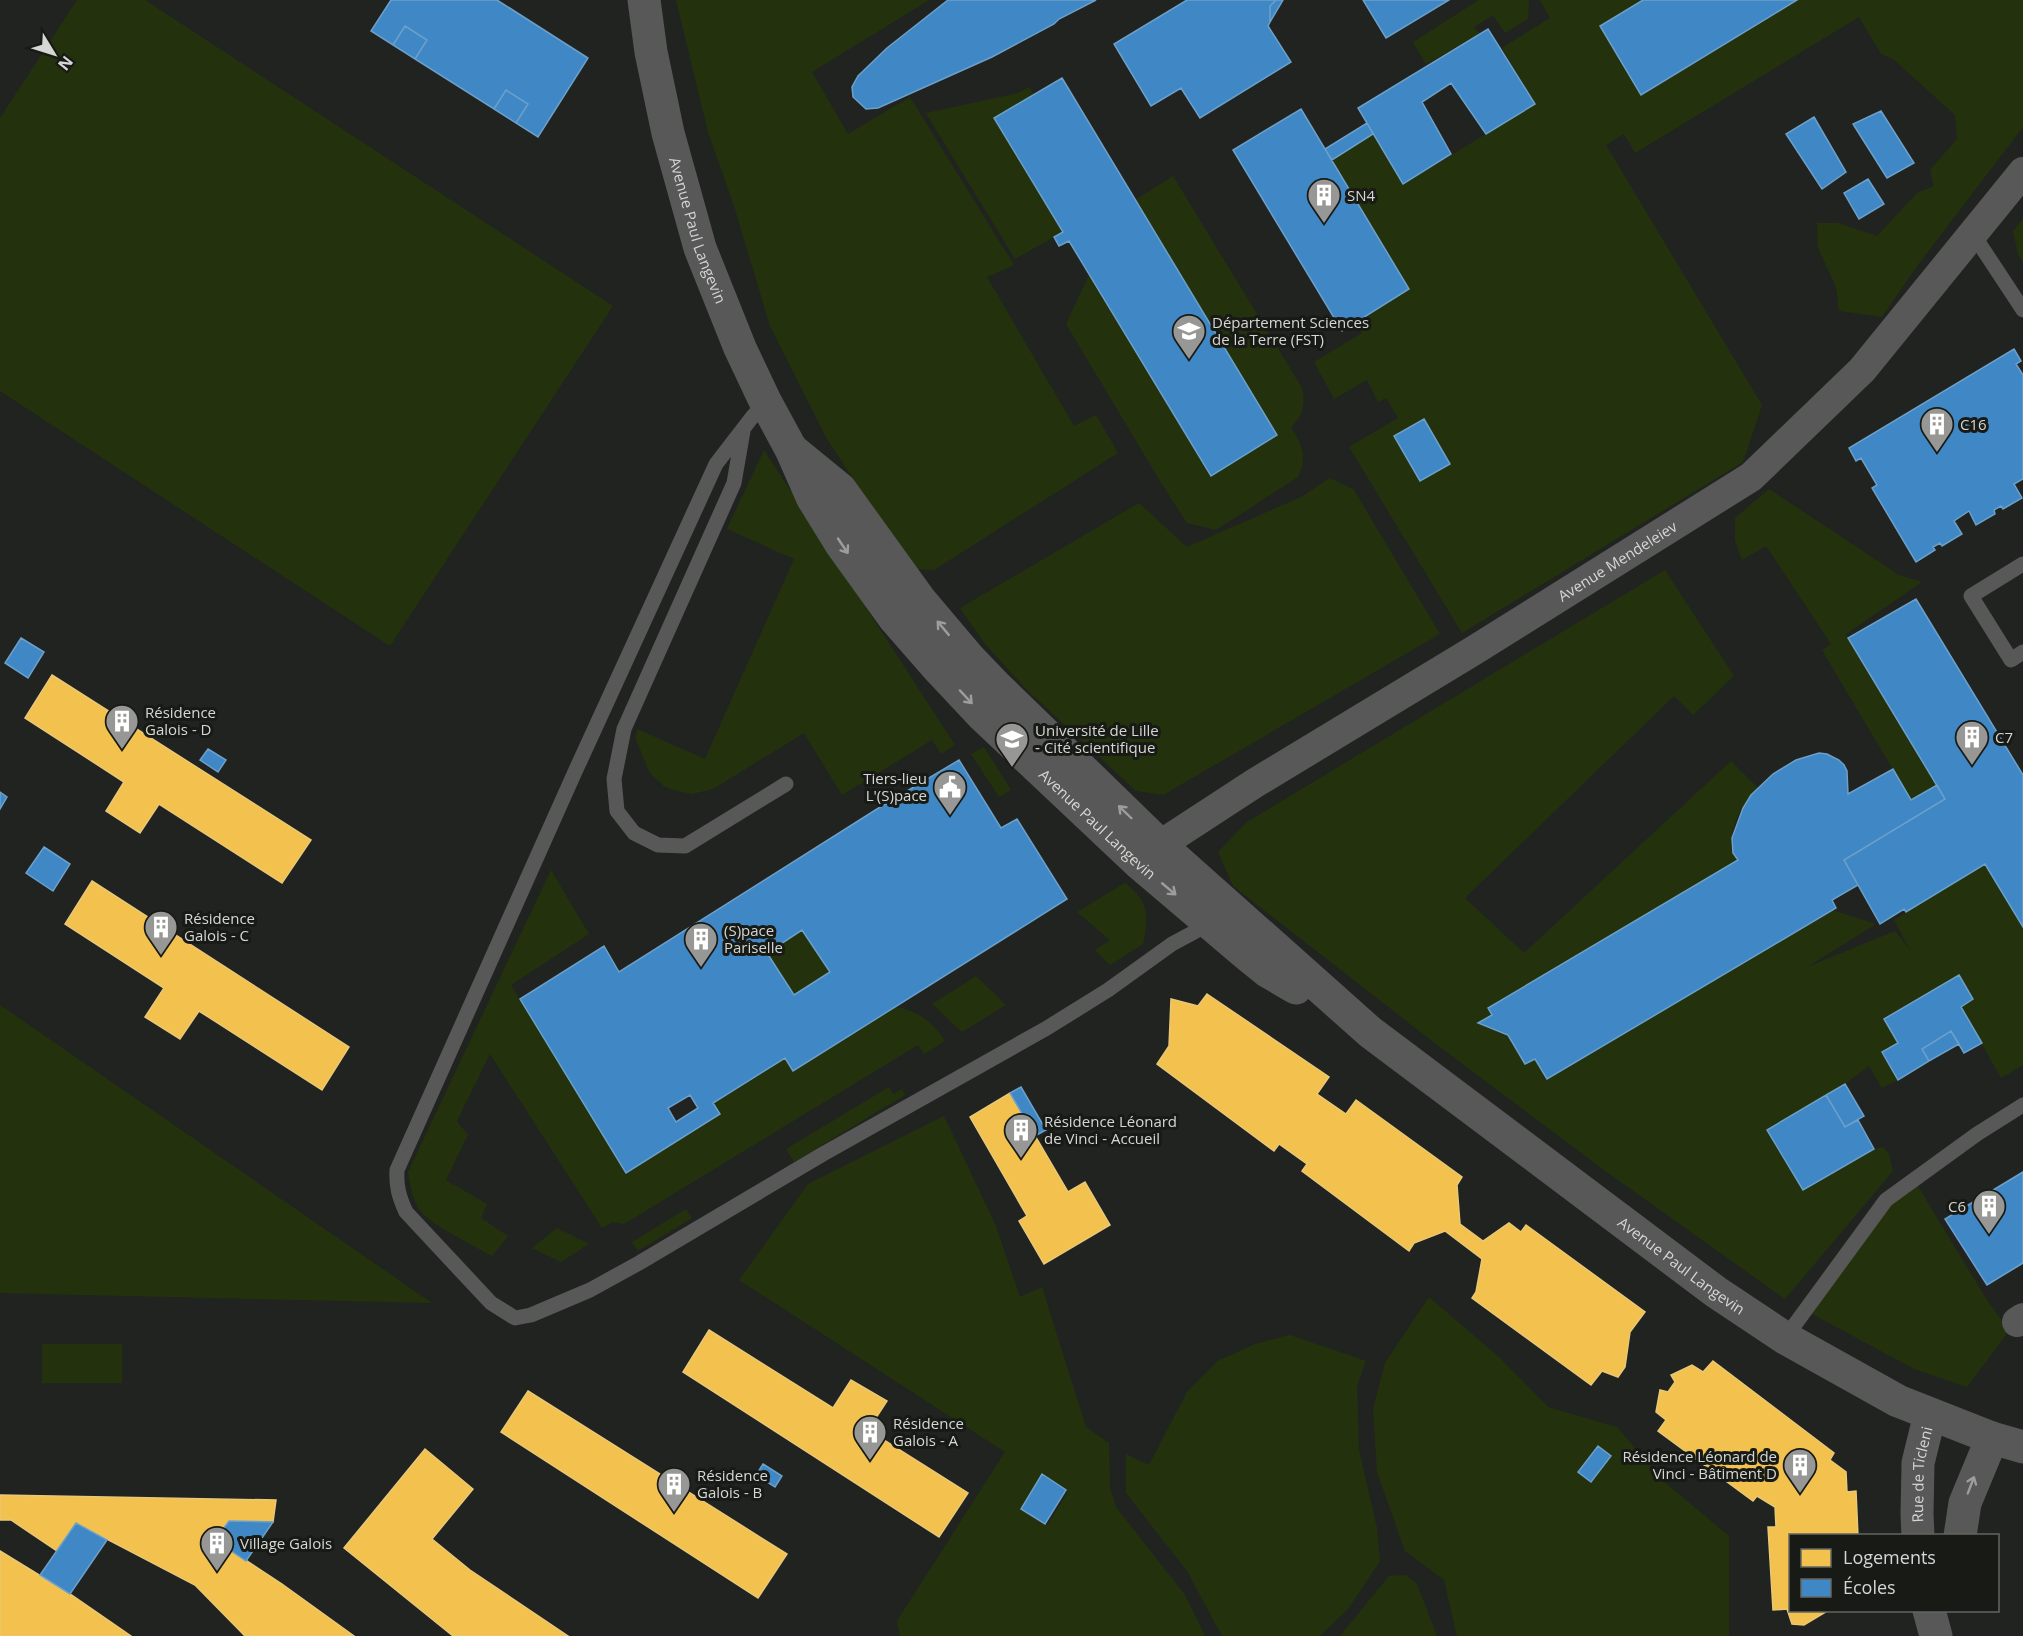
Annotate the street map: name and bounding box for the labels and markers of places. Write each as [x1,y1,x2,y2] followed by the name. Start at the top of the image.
[1306,177,1342,224] building icon: SN4
[1347,185,1376,205] place label: SN4
[1212,312,1369,349] place label: Département Sciences de la Terre (FST)
[1171,313,1207,360] school or university icon: Département Sciences de la Terre (FST)
[1919,406,1955,453] building icon: C16
[1960,414,1987,434] place label: C16
[145,702,216,739] place label: Résidence Galois - D
[104,703,140,750] building icon: Résidence Galois - D
[1954,719,1990,766] building icon: C7
[1035,720,1159,757] place label: Université de Lille ‐ Cité scientifique
[994,721,1030,768] school or university icon: Université de Lille ‐ Cité scientifique
[1995,727,2013,747] place label: C7
[863,768,927,805] place label: Tiers-lieu L'(S)pace
[932,769,968,816] public building icon: Tiers-lieu L'(S)pace
[184,908,255,945] place label: Résidence Galois - C
[143,909,179,956] building icon: Résidence Galois - C
[724,920,783,957] place label: (S)pace Pariselle
[683,921,719,968] building icon: (S)pace Pariselle
[1044,1111,1177,1148] place label: Résidence Léonard de Vinci - Accueil
[1003,1112,1039,1159] building icon: Résidence Léonard de Vinci - Accueil
[1971,1188,2007,1235] building icon: C6
[1948,1196,1966,1216] place label: C6
[893,1413,964,1450] place label: Résidence Galois - A
[852,1414,888,1461] building icon: Résidence Galois - A
[1622,1446,1777,1483] place label: Résidence Léonard de Vinci - Bâtiment D
[1782,1447,1818,1494] building icon: Résidence Léonard de Vinci - Bâtiment D
[697,1465,768,1502] place label: Résidence Galois - B
[656,1466,692,1513] building icon: Résidence Galois - B
[199,1525,235,1572] building icon: Village Galois
[240,1533,332,1553] place label: Village Galois

